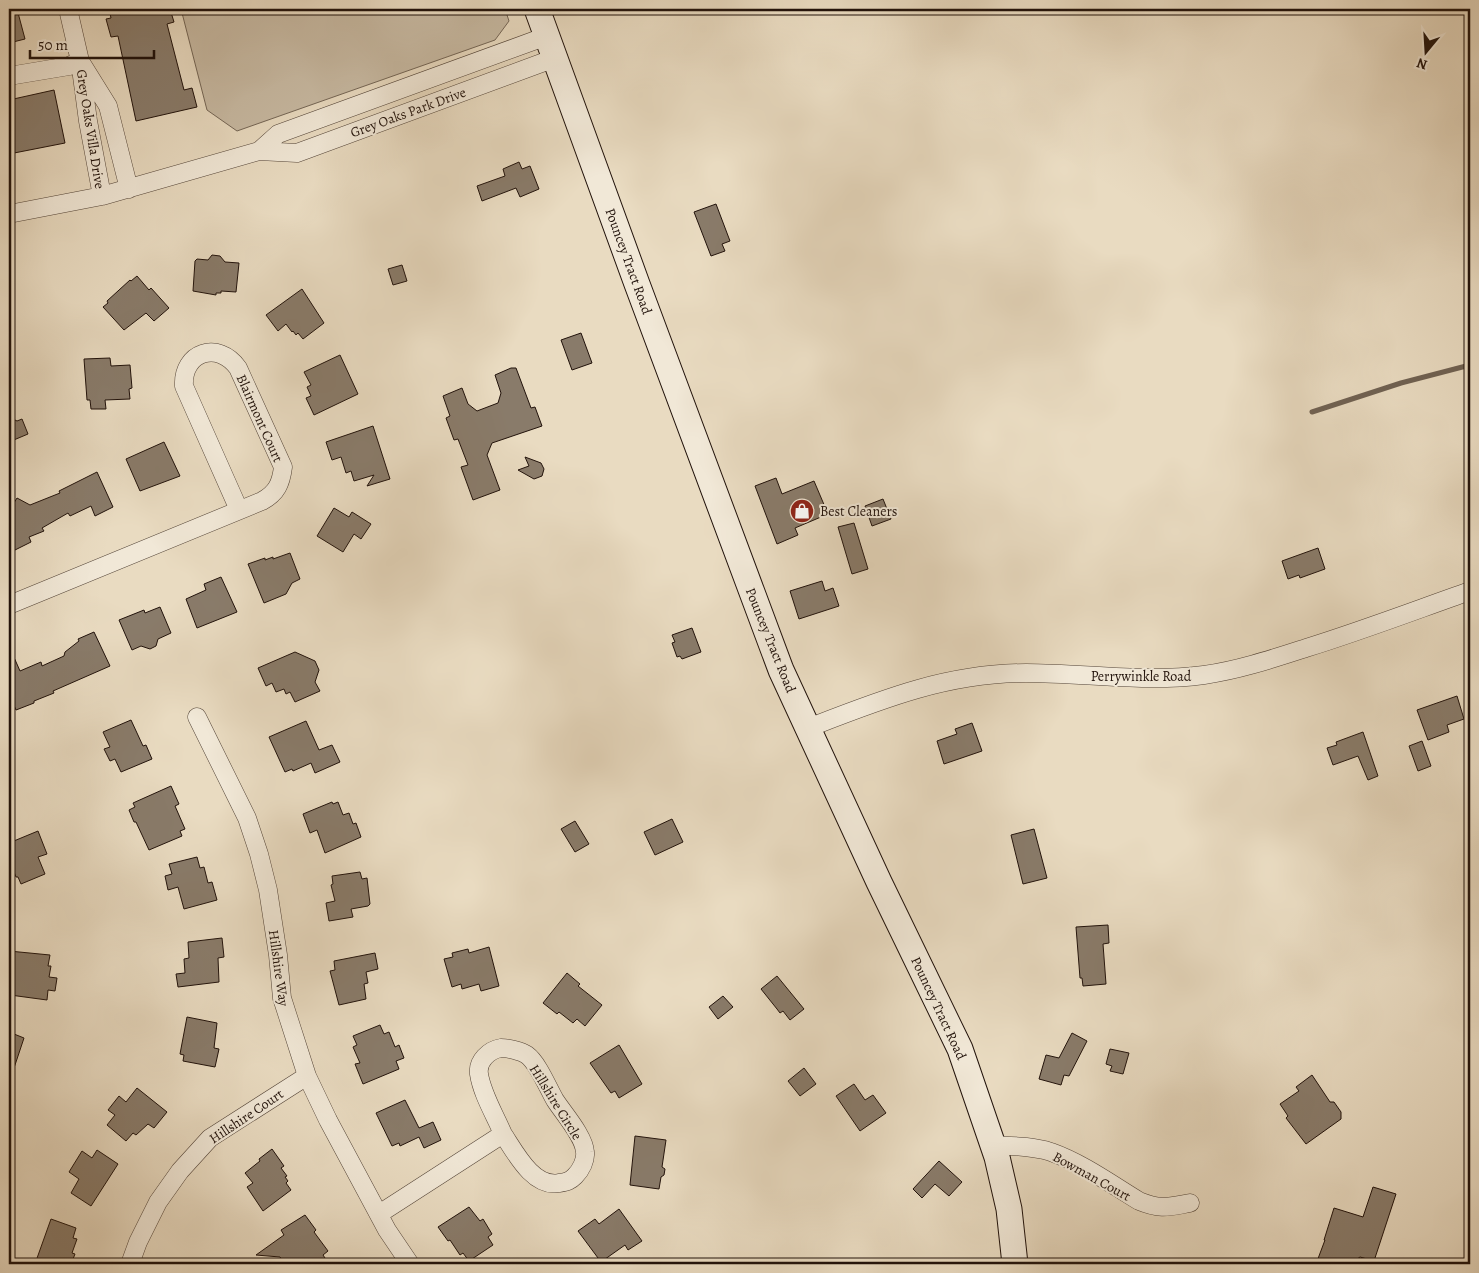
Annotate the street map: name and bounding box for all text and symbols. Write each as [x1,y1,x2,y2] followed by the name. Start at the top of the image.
[30,28,154,60] scale bar
[1402,28,1452,78] north arrow
[38,35,68,55] text: 50 m
[1414,53,1430,74] text: N
[72,68,109,190] street label: Grey Oaks Villa Drive
[348,83,469,142] street label: Grey Oaks Park Drive
[600,205,657,317] street label: Pouncey Tract Road
[232,371,288,465] street label: Blairmont Court
[789,498,815,524] shop icon: Best Cleaners
[820,502,897,521] place label: Best Cleaners
[741,585,800,696] street label: Pouncey Tract Road
[1091,667,1192,686] street label: Perrywinkle Road
[264,929,293,1008] street label: Hillshire Way
[906,954,971,1063] street label: Pouncey Tract Road
[525,1061,586,1144] street label: Hillshire Circle
[206,1084,287,1148] street label: Hillshire Court
[1049,1147,1135,1206] street label: Bowman Court

